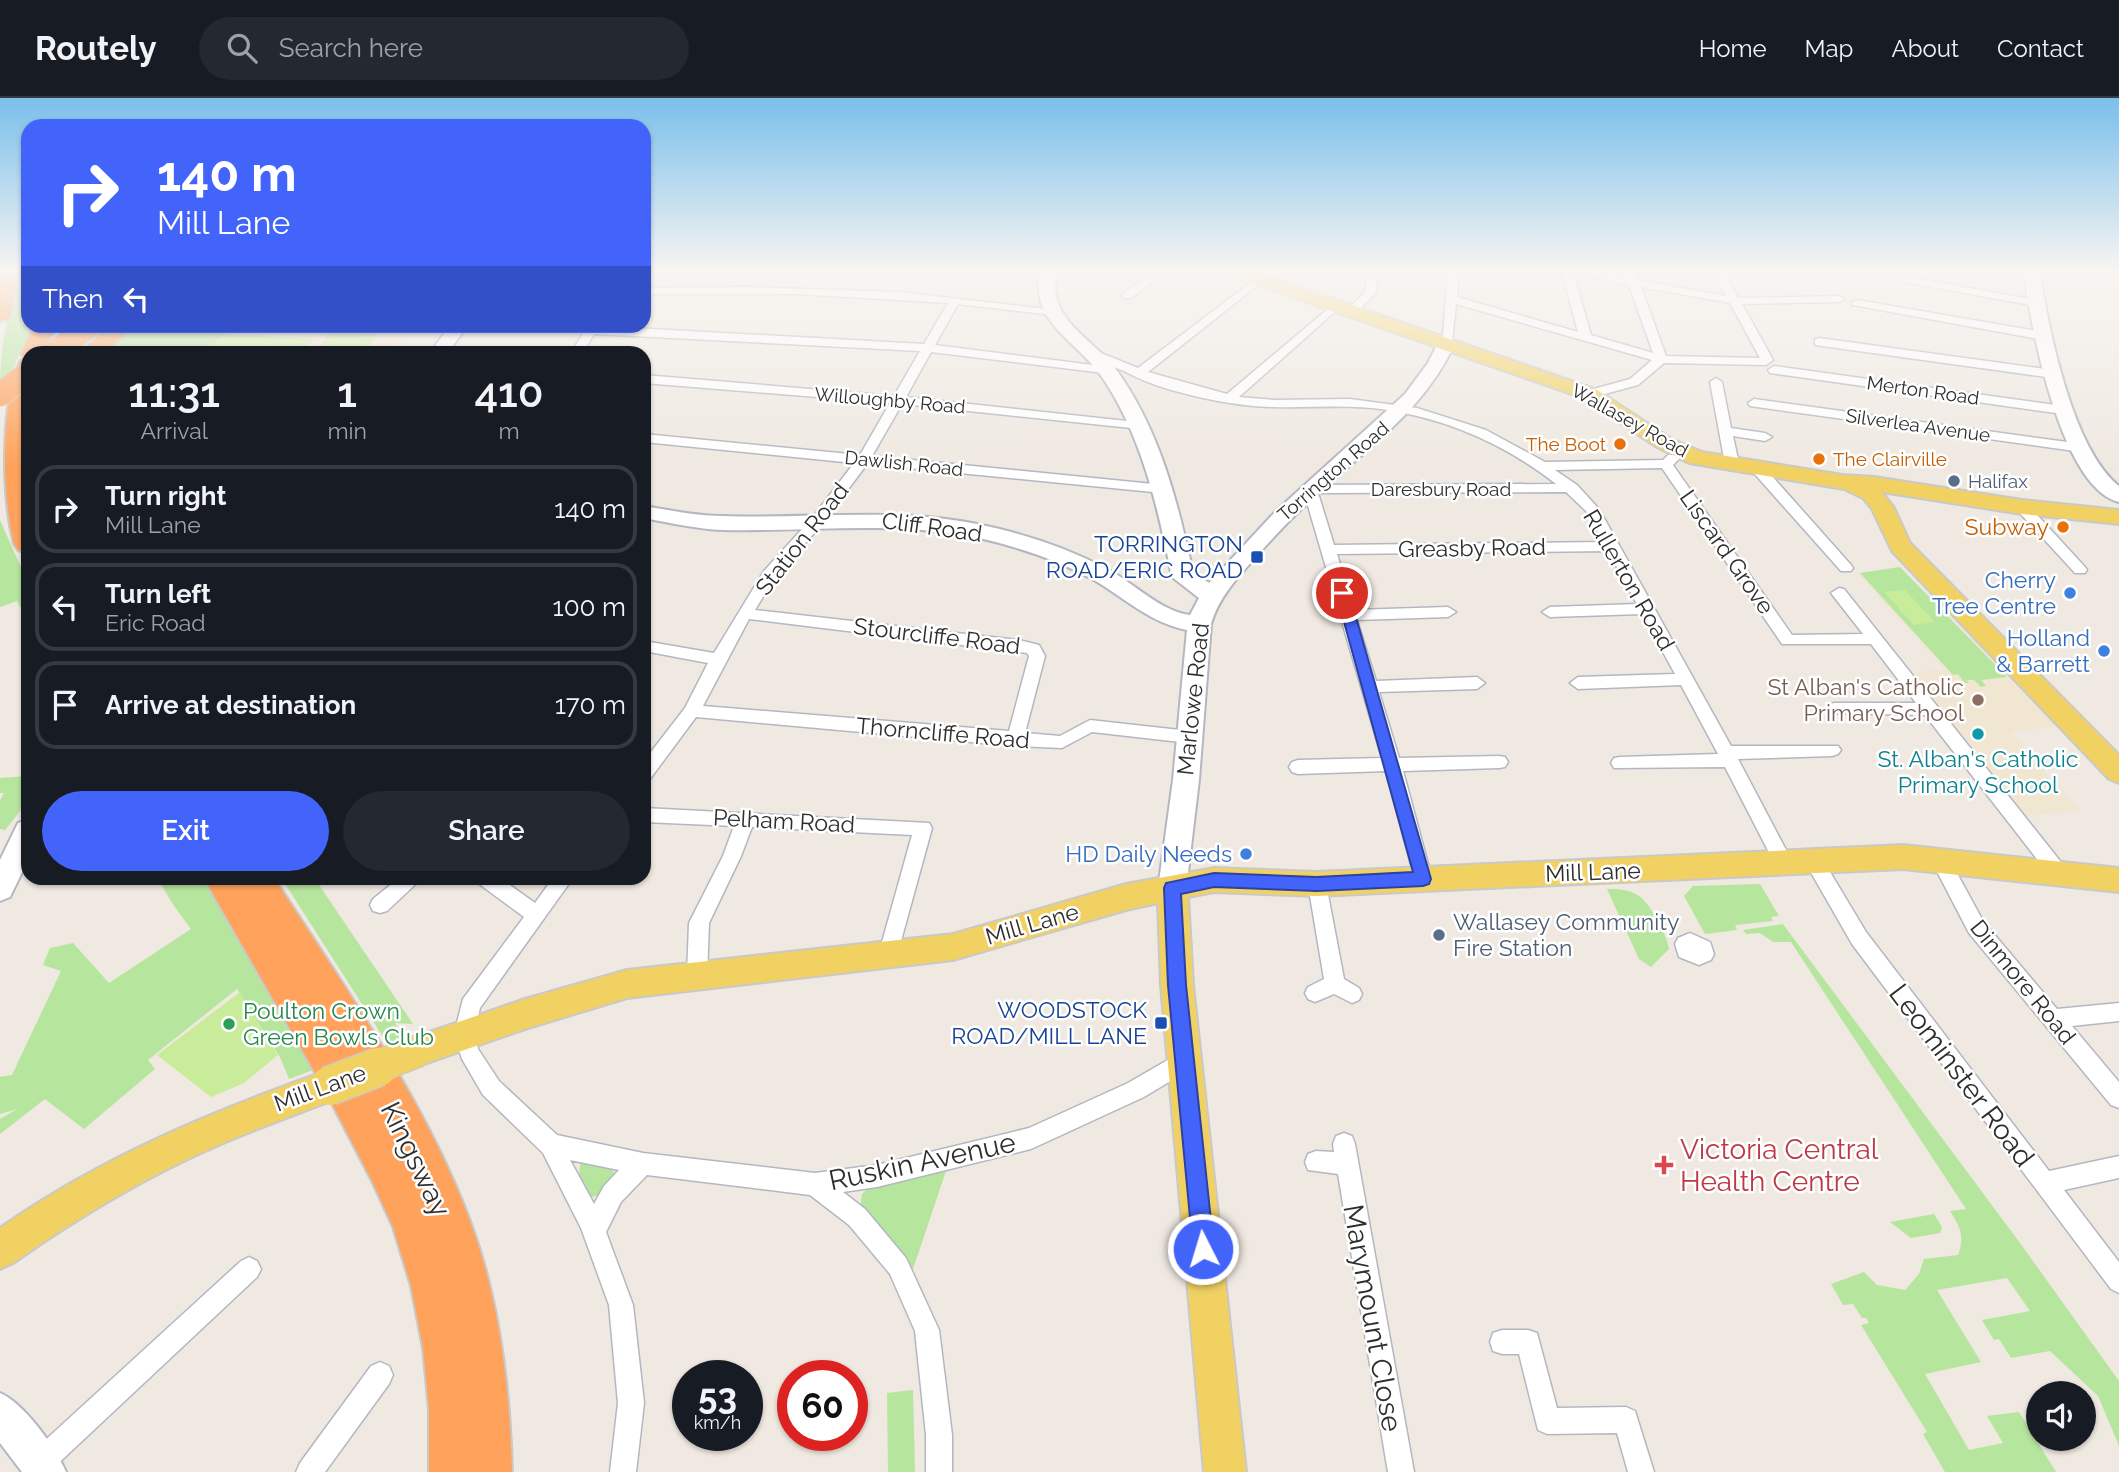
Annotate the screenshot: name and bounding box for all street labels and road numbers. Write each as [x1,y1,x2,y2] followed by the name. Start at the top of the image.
[1865,371,1981,409] street label: Merton Road
[1568,379,1692,461] street label: Wallasey Road
[814,382,966,418] street label: Willoughby Road
[1844,404,1992,446] street label: Silverlea Avenue
[1273,417,1393,525] street label: Torrington Road
[844,446,964,480] street label: Dawlish Road
[749,477,854,600] street label: Station Road
[1371,478,1511,500] street label: Daresbury Road
[1675,484,1780,619] street label: Liscard Grove
[1578,504,1681,655] street label: Rullerton Road
[880,506,984,547] street label: Cliff Road
[1398,533,1546,562] street label: Greasby Road
[852,612,1022,659] street label: Stourcliffe Road
[1171,621,1214,776] street label: Marlowe Road
[855,711,1031,754] street label: Thorncliffe Road
[712,803,856,838] street label: Pelham Road
[1545,856,1641,887] street label: Mill Lane
[982,897,1082,950] street label: Mill Lane
[1965,914,2082,1049] street label: Dinmore Road
[1882,978,2041,1173] street label: Leominster Road
[270,1058,369,1117] street label: Mill Lane
[374,1097,457,1222] street label: Kingsway
[826,1126,1018,1197] street label: Ruskin Avenue
[1336,1202,1409,1434] street label: Marymount Close

